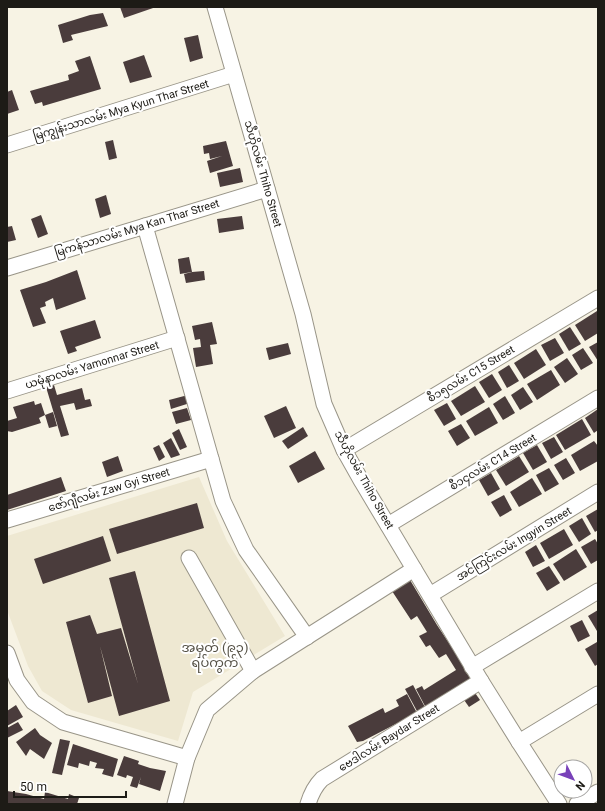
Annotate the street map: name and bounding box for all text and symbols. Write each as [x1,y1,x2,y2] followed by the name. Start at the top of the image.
[31,76,212,146] street label: မြကျွန်းသာလမ်း Mya Kyun Thar Street
[240,119,286,230] street label: သီဟိုလမ်း Thiho Street
[53,196,222,261] street label: မြကန်သာလမ်း Mya Kan Thar Street
[23,337,161,393] street label: ယမုံနာလမ်း Yamonnar Street
[425,342,518,407] street label: စီ၁၅လမ်း C15 Street
[330,428,398,533] street label: သီဟိုလမ်း Thiho Street
[447,430,540,495] street label: စီ၁၄လမ်း C14 Street
[46,464,172,517] street label: ဇော်ဂျီလမ်း Zaw Gyi Street
[454,503,575,585] street label: အင်ကြင်းလမ်း Ingyin Street
[182,639,248,673] district label: အမှတ် (၉၃) ရပ်ကွက်
[336,701,442,774] street label: ဗေဒါလမ်း Baydar Street
[553,759,593,799] north arrow
[14,773,126,799] scale bar
[572,778,587,793] text: N
[20,780,47,794] text: 50 m

